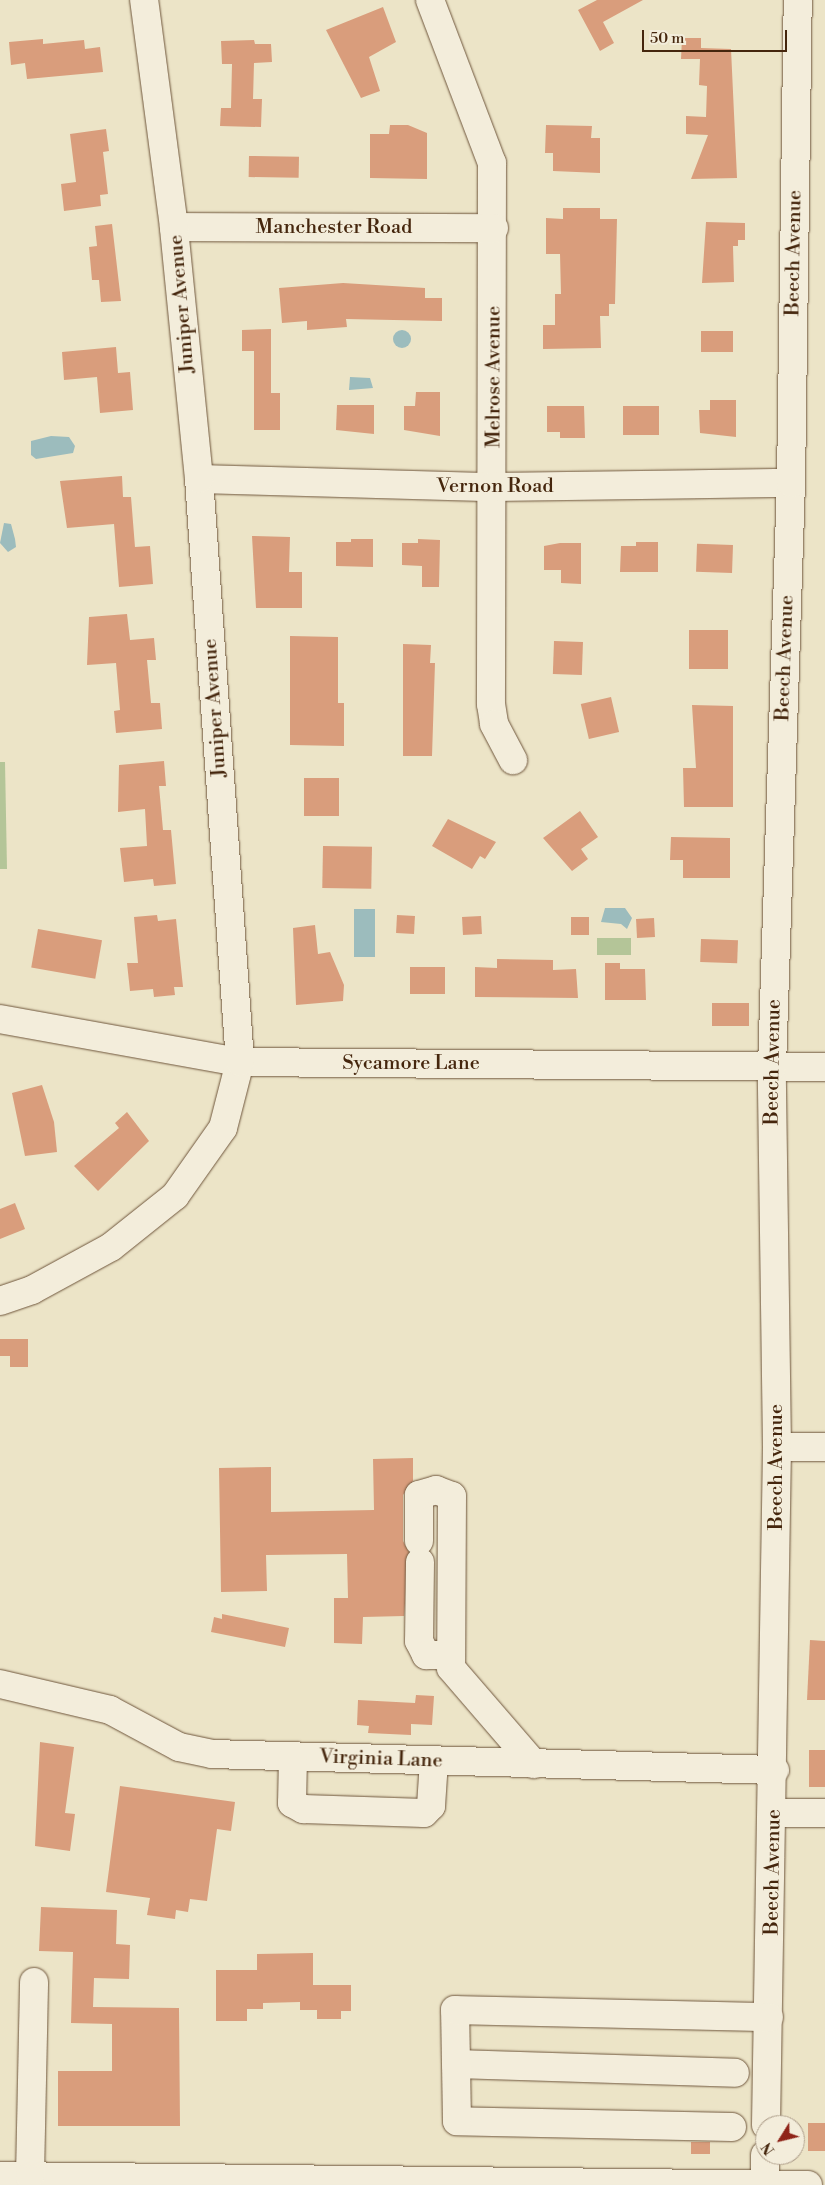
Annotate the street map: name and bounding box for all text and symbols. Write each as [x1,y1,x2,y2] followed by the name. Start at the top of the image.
[645,20,790,52] scale bar
[650,29,684,48] text: 50 m
[781,190,807,316] street label: Beech Avenue
[256,215,412,239] street label: Manchester Road
[164,234,200,374] street label: Juniper Avenue
[482,306,506,448] street label: Melrose Avenue
[436,474,554,498] street label: Vernon Road
[771,595,799,721] street label: Beech Avenue
[198,638,232,778] street label: Juniper Avenue
[760,999,786,1125] street label: Beech Avenue
[342,1051,480,1075] street label: Sycamore Lane
[764,1404,788,1530] street label: Beech Avenue
[319,1745,443,1773] street label: Virginia Lane
[760,1809,786,1935] street label: Beech Avenue
[755,2115,805,2165] north arrow
[758,2138,779,2158] text: N

